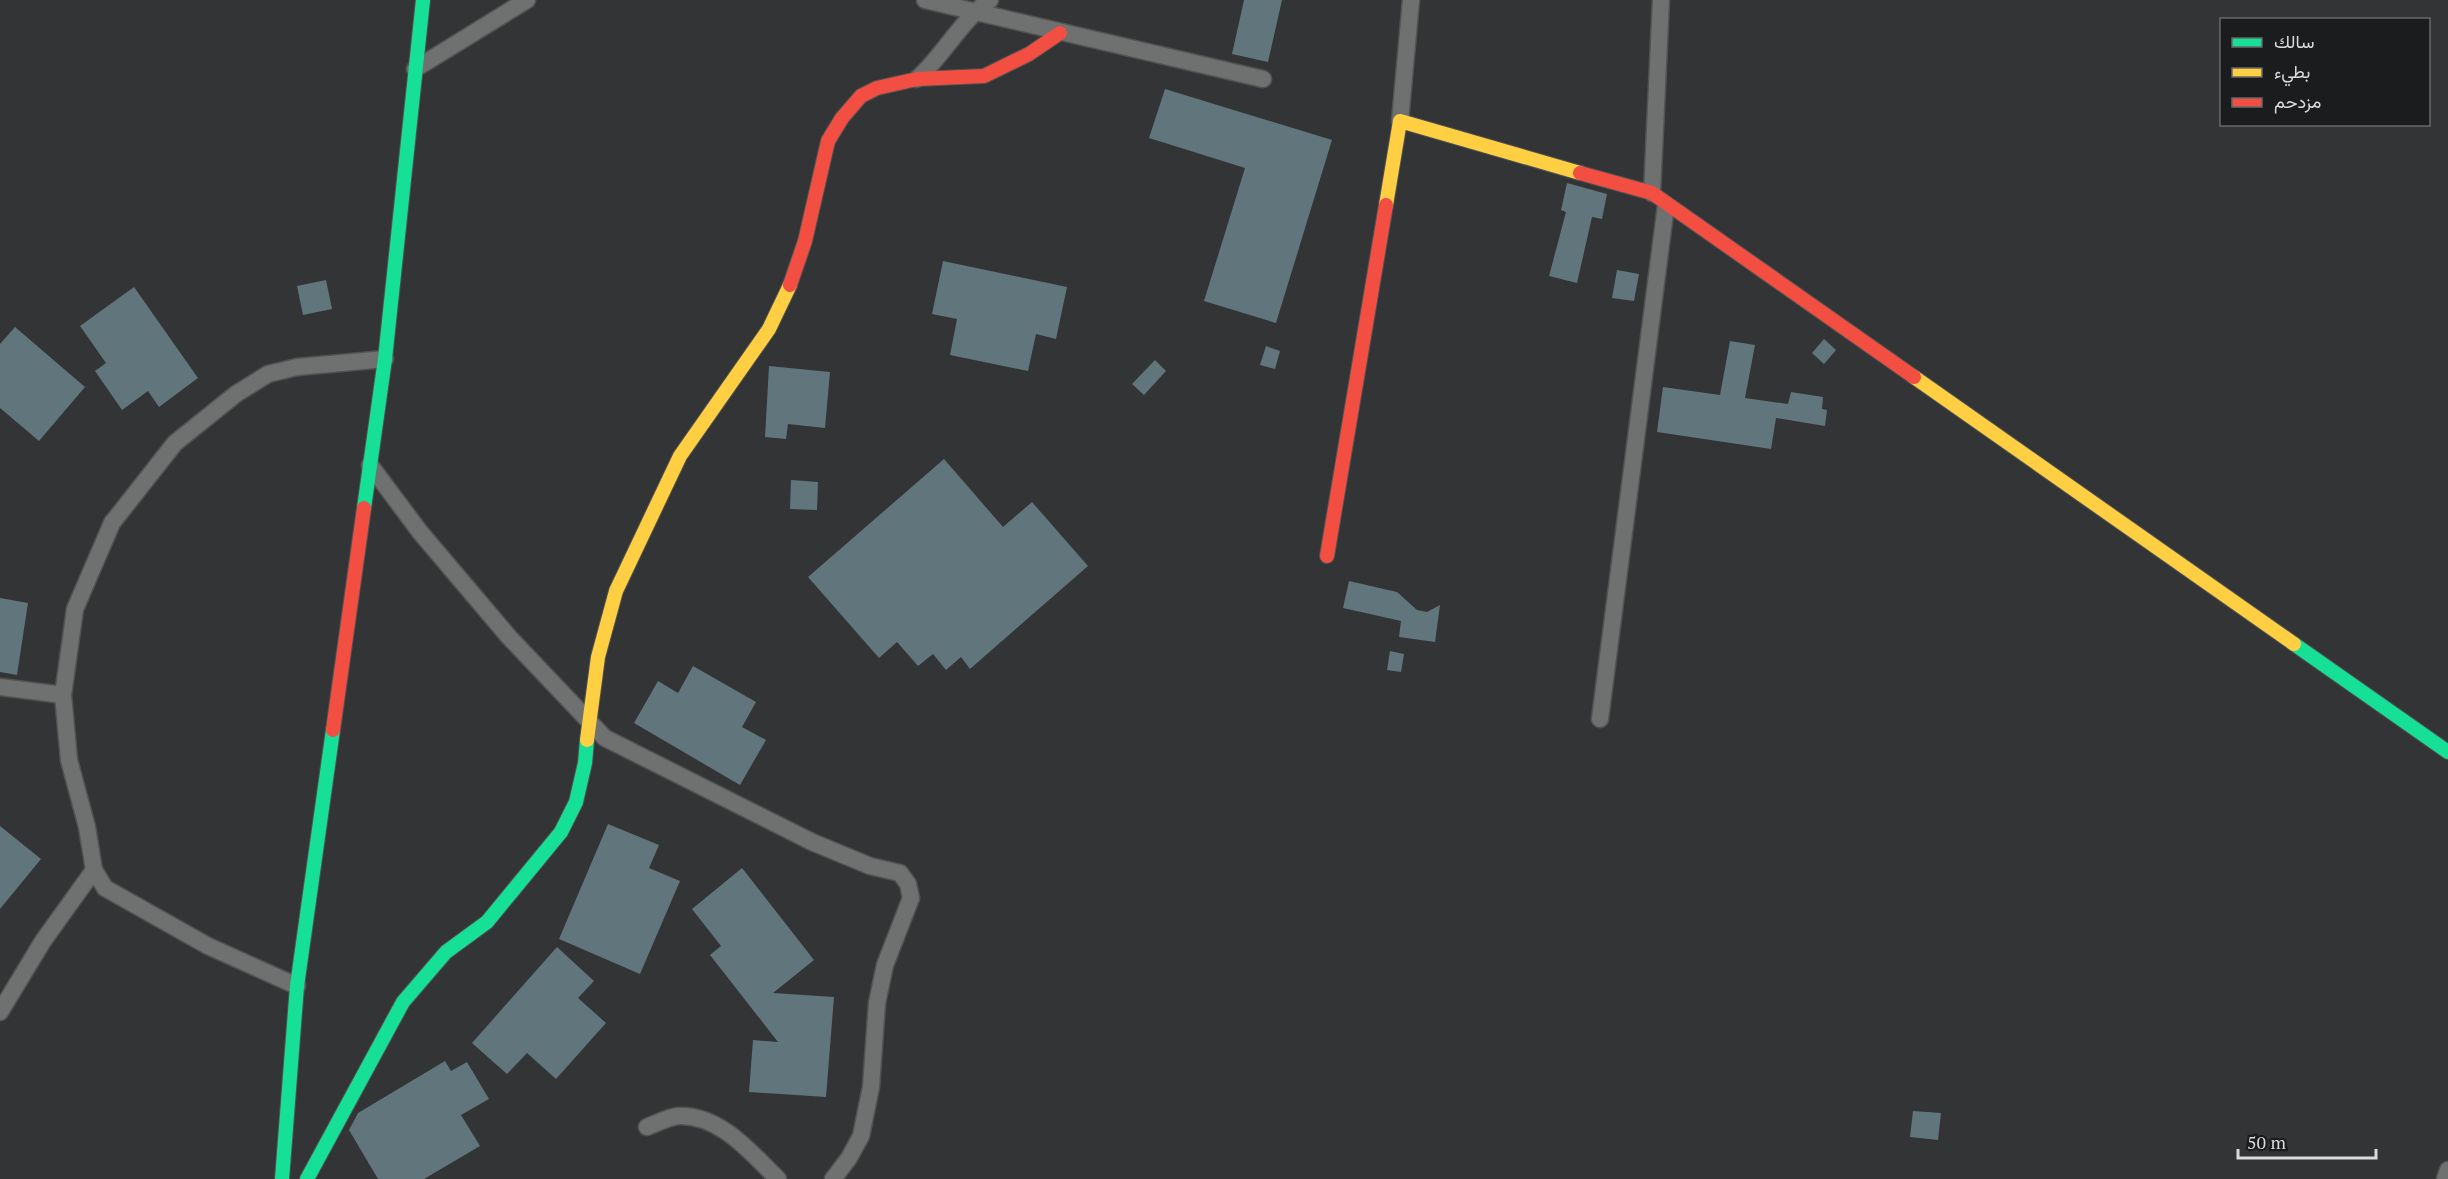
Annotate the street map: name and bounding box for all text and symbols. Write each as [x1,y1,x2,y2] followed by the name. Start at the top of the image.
[2220,18,2430,126] legend
[2274,29,2314,53] text: سالك
[2274,59,2310,87] text: بطيء
[2274,89,2321,114] text: مزدحم
[2238,1122,2376,1160] scale bar
[2247,1130,2287,1154] text: 50 m

